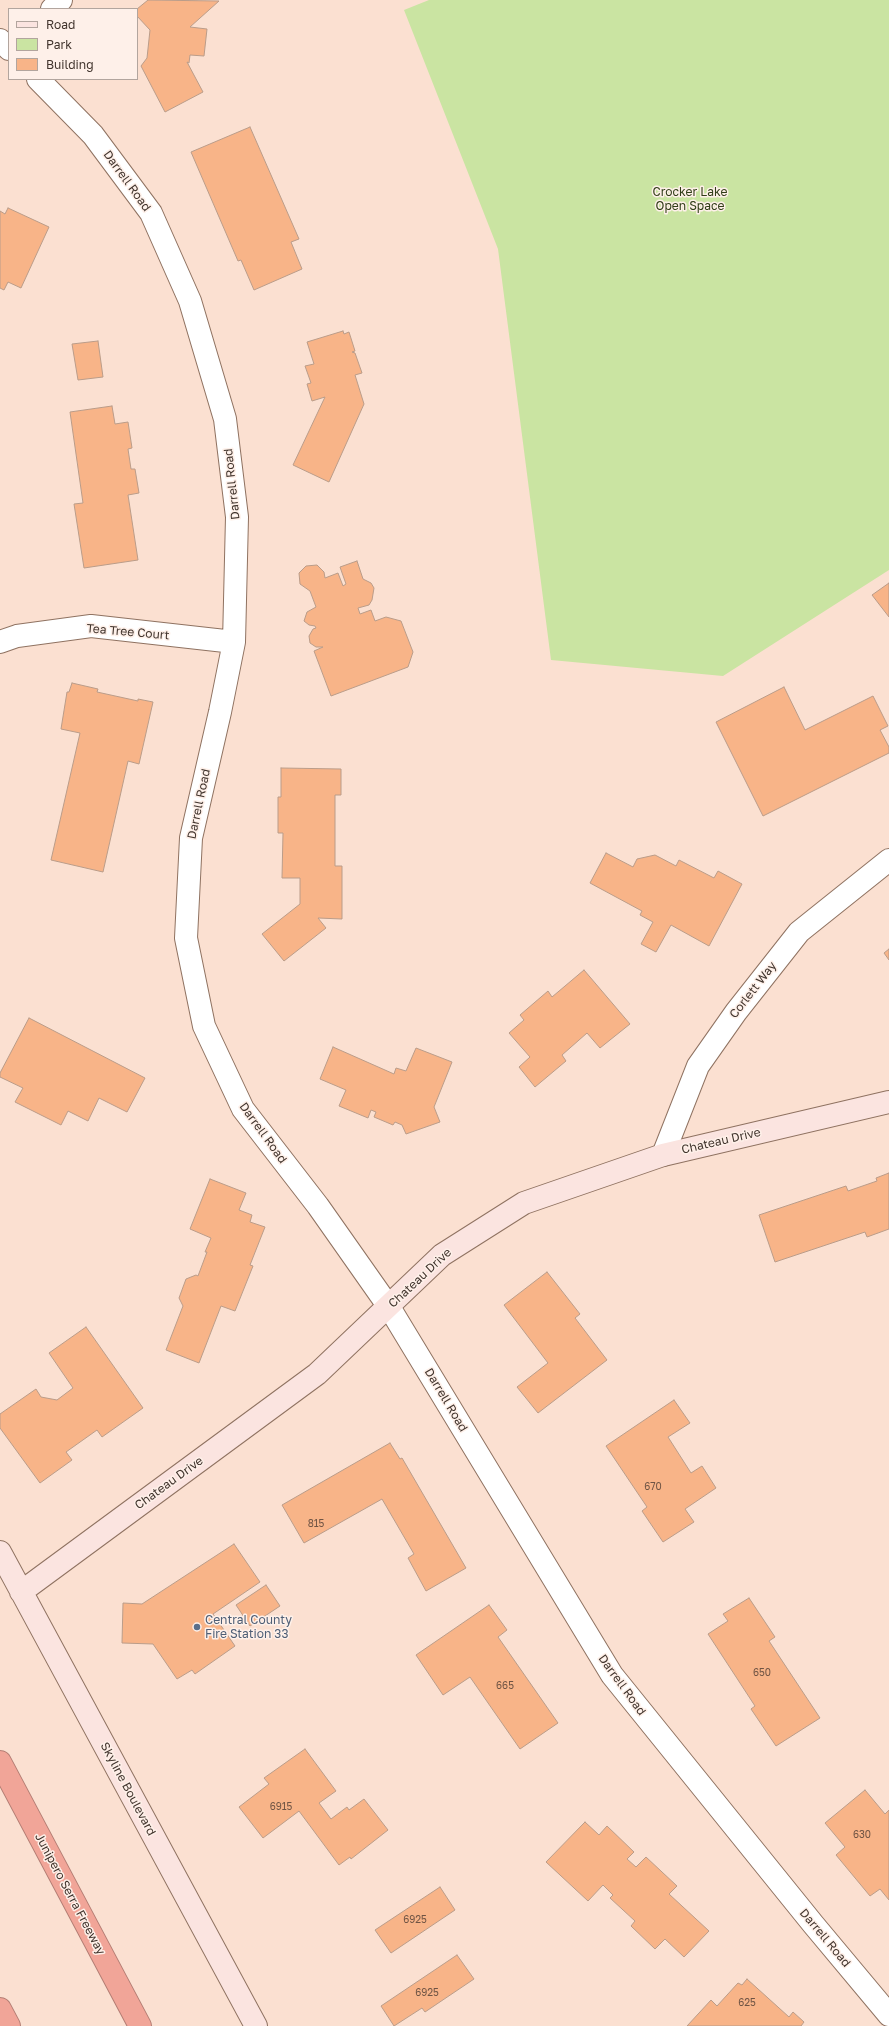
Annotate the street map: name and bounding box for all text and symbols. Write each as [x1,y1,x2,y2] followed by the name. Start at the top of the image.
[8,8,138,80] legend
[46,17,75,32] text: Road
[46,37,72,52] text: Park
[46,57,94,72] text: Building
[100,148,154,214] street label: Darrell Road
[653,185,727,213] park label: Crocker Lake Open Space
[221,448,243,520] street label: Darrell Road
[86,621,170,643] street label: Tea Tree Court
[185,768,213,840] street label: Darrell Road
[727,959,779,1021] street label: Corlett Way
[236,1100,290,1166] street label: Darrell Road
[680,1125,762,1157] street label: Chateau Drive
[386,1245,454,1311] street label: Chateau Drive
[421,1366,471,1434] street label: Darrell Road
[132,1453,206,1513] street label: Chateau Drive
[644,1481,662,1493] house number: 670
[308,1518,324,1530] house number: 815
[205,1613,292,1641] place label: Central County Fire Station 33
[192,1622,202,1632] marker: Central County Fire Station 33
[595,1652,649,1718] street label: Darrell Road
[753,1667,771,1679] house number: 650
[496,1680,514,1692] house number: 665
[97,1740,159,1838] street label: Skyline Boulevard
[270,1801,292,1813] house number: 6915
[853,1829,871,1841] house number: 630
[32,1831,108,1957] street label: Junipero Serra Freeway
[797,1906,853,1970] street label: Darrell Road
[403,1914,427,1926] house number: 6925
[415,1987,439,1999] house number: 6925
[738,1997,756,2009] house number: 625

